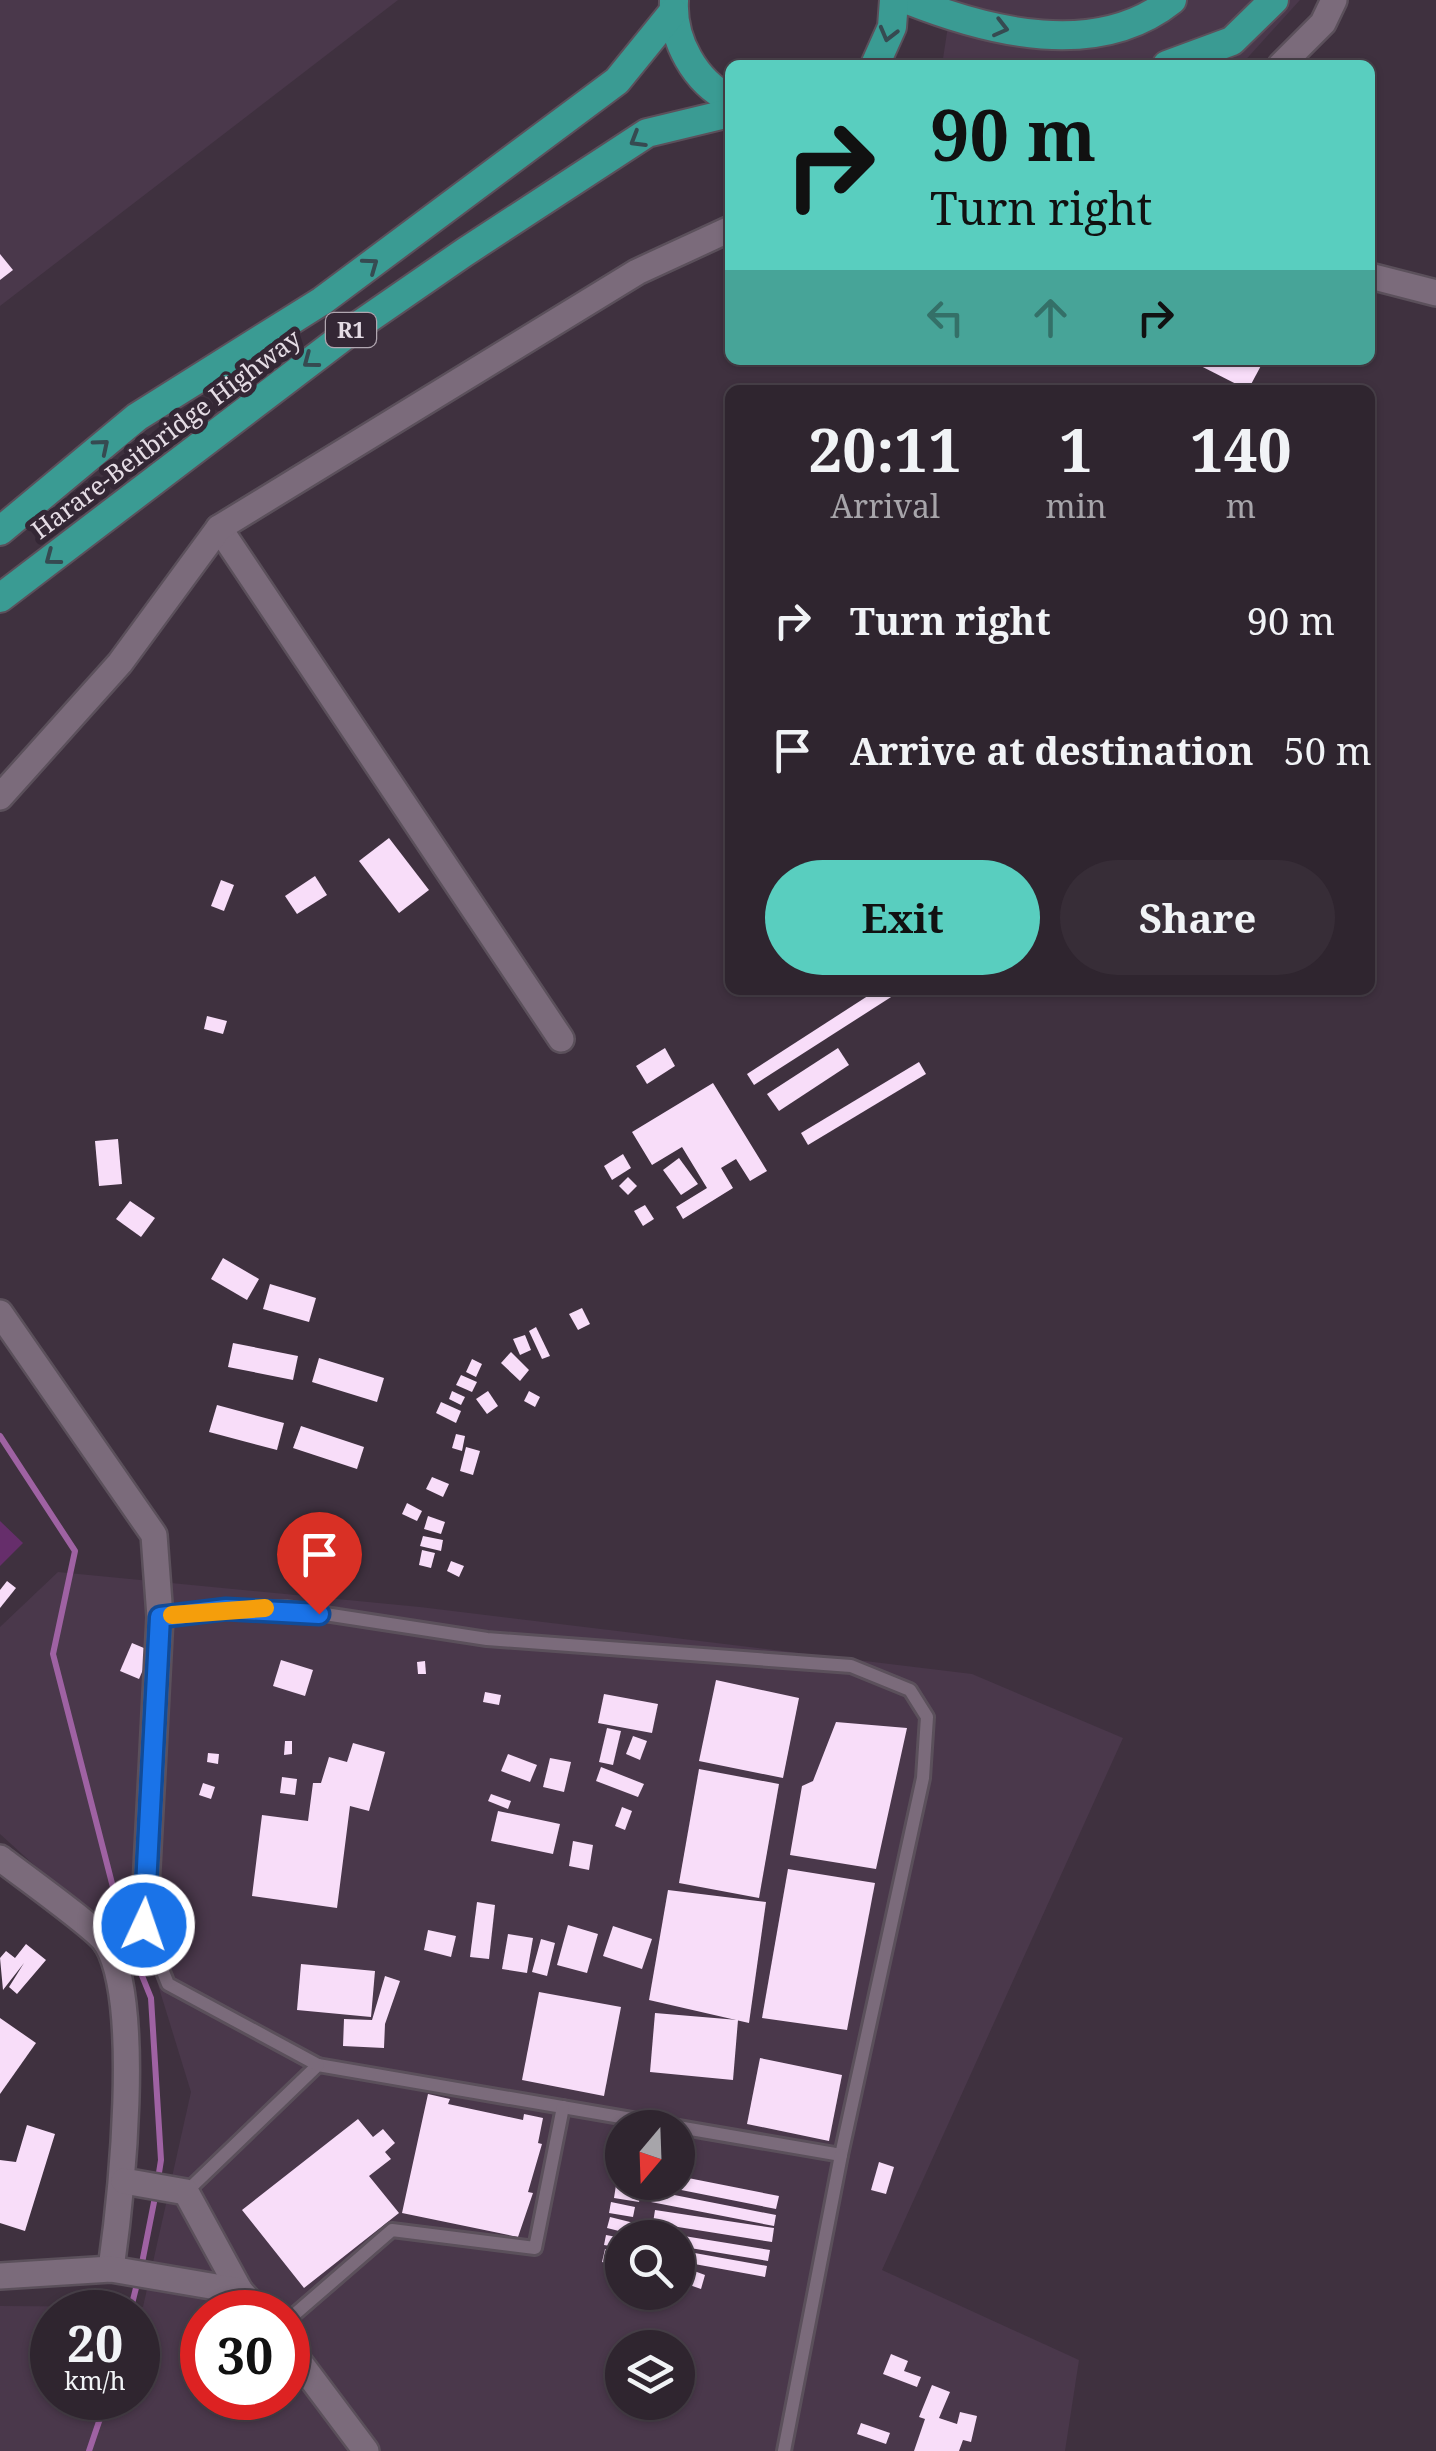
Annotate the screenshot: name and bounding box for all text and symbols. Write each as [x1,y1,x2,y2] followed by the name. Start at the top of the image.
[992,16,1009,37] one-way arrow
[879,24,900,42] one-way arrow
[930,86,1096,182] text: 90 m
[765,100,895,230] icon: right
[630,128,648,147] one-way arrow
[930,177,1152,238] text: Turn right
[360,259,379,277] one-way arrow
[918,290,973,345] icon: left
[1023,290,1078,345] icon: ahead
[1128,290,1183,345] icon: right
[326,313,376,347] road number: R1
[24,320,308,546] street label: Harare-Beitbridge Highway
[303,350,321,367] one-way arrow
[808,408,962,490] text: 20:11
[1059,408,1093,490] text: 1
[1190,408,1292,490] text: 140
[90,440,108,458] one-way arrow
[831,484,940,527] text: Arrival
[1046,484,1107,527] text: min
[1226,484,1256,527] text: m
[45,547,63,564] one-way arrow
[765,593,820,648] icon: right
[850,594,1051,646] text: Turn right
[1247,594,1335,646] text: 90 m
[765,723,820,778] icon: arrive
[850,724,1254,776] text: Arrive at destination
[1284,724,1372,776] text: 50 m
[765,860,1040,975] button: Exit
[1060,860,1335,975] button: Share
[277,1512,362,1615] pin
[292,1527,347,1582] icon: arrive
[92,1873,196,1977] position arrow
[605,2110,695,2200] north arrow
[605,2110,695,2420] map controls
[605,2220,695,2310] button: search
[180,2290,310,2420] speed limit sign: 30
[67,2309,123,2377] text: 20
[605,2330,695,2420] button: layers
[64,2363,126,2397] text: km/h

